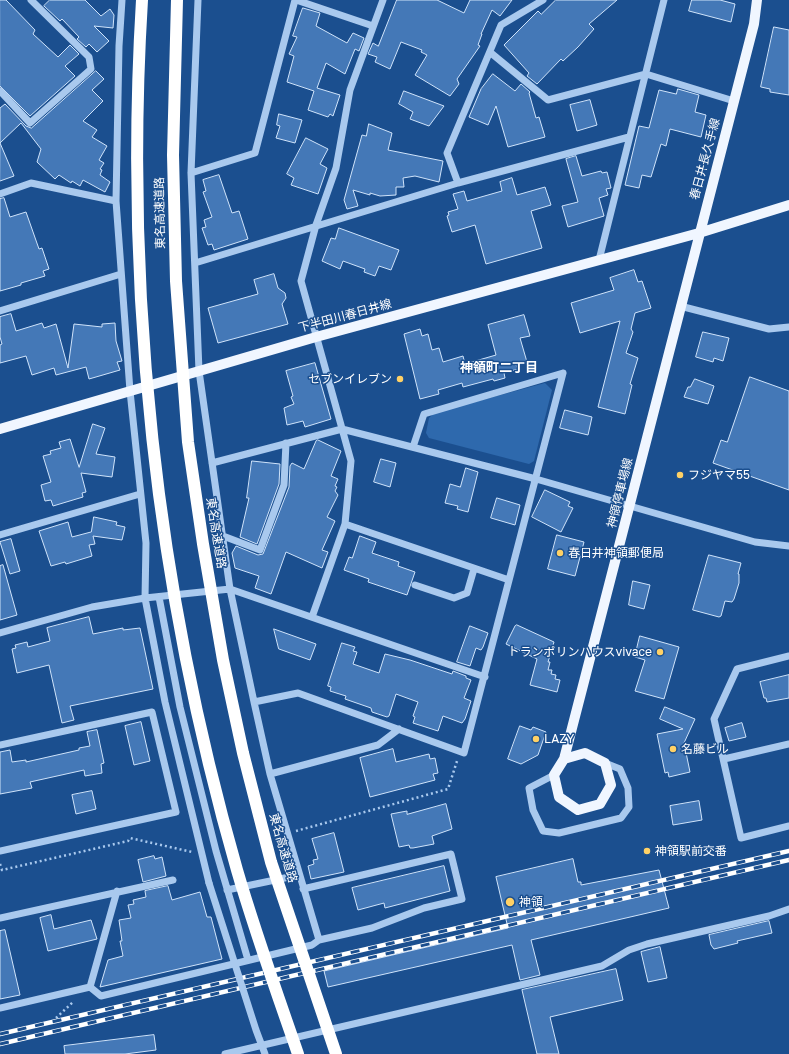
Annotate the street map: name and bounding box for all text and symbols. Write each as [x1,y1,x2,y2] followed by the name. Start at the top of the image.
[687,117,723,201] street label: 春日井長久手線
[152,177,168,249] street label: 東名高速道路
[297,297,393,335] street label: 下半田川春日井線
[460,360,538,376] district label: 神領町二丁目
[308,372,392,386] place label: セブンイレブン
[395,374,405,384] marker: セブンイレブン
[604,456,636,530] street label: 神領停車場線
[688,468,750,482] place label: フジヤマ55
[675,470,685,480] marker: フジヤマ55
[203,496,229,570] street label: 東名高速道路
[568,546,664,560] place label: 春日井神領郵便局
[555,548,565,558] marker: 春日井神領郵便局
[507,645,652,659] place label: トランポリンハウスvivace
[655,647,665,657] marker: トランポリンハウスvivace
[544,732,574,746] place label: LAZY
[531,734,541,744] marker: LAZY
[681,742,729,756] place label: 名藤ビル
[668,744,678,754] marker: 名藤ビル
[266,811,300,885] street label: 東名高速道路
[655,844,727,858] place label: 神領駅前交番
[642,846,652,856] marker: 神領駅前交番
[519,895,543,909] place label: 神領
[504,896,516,908] marker: 神領

